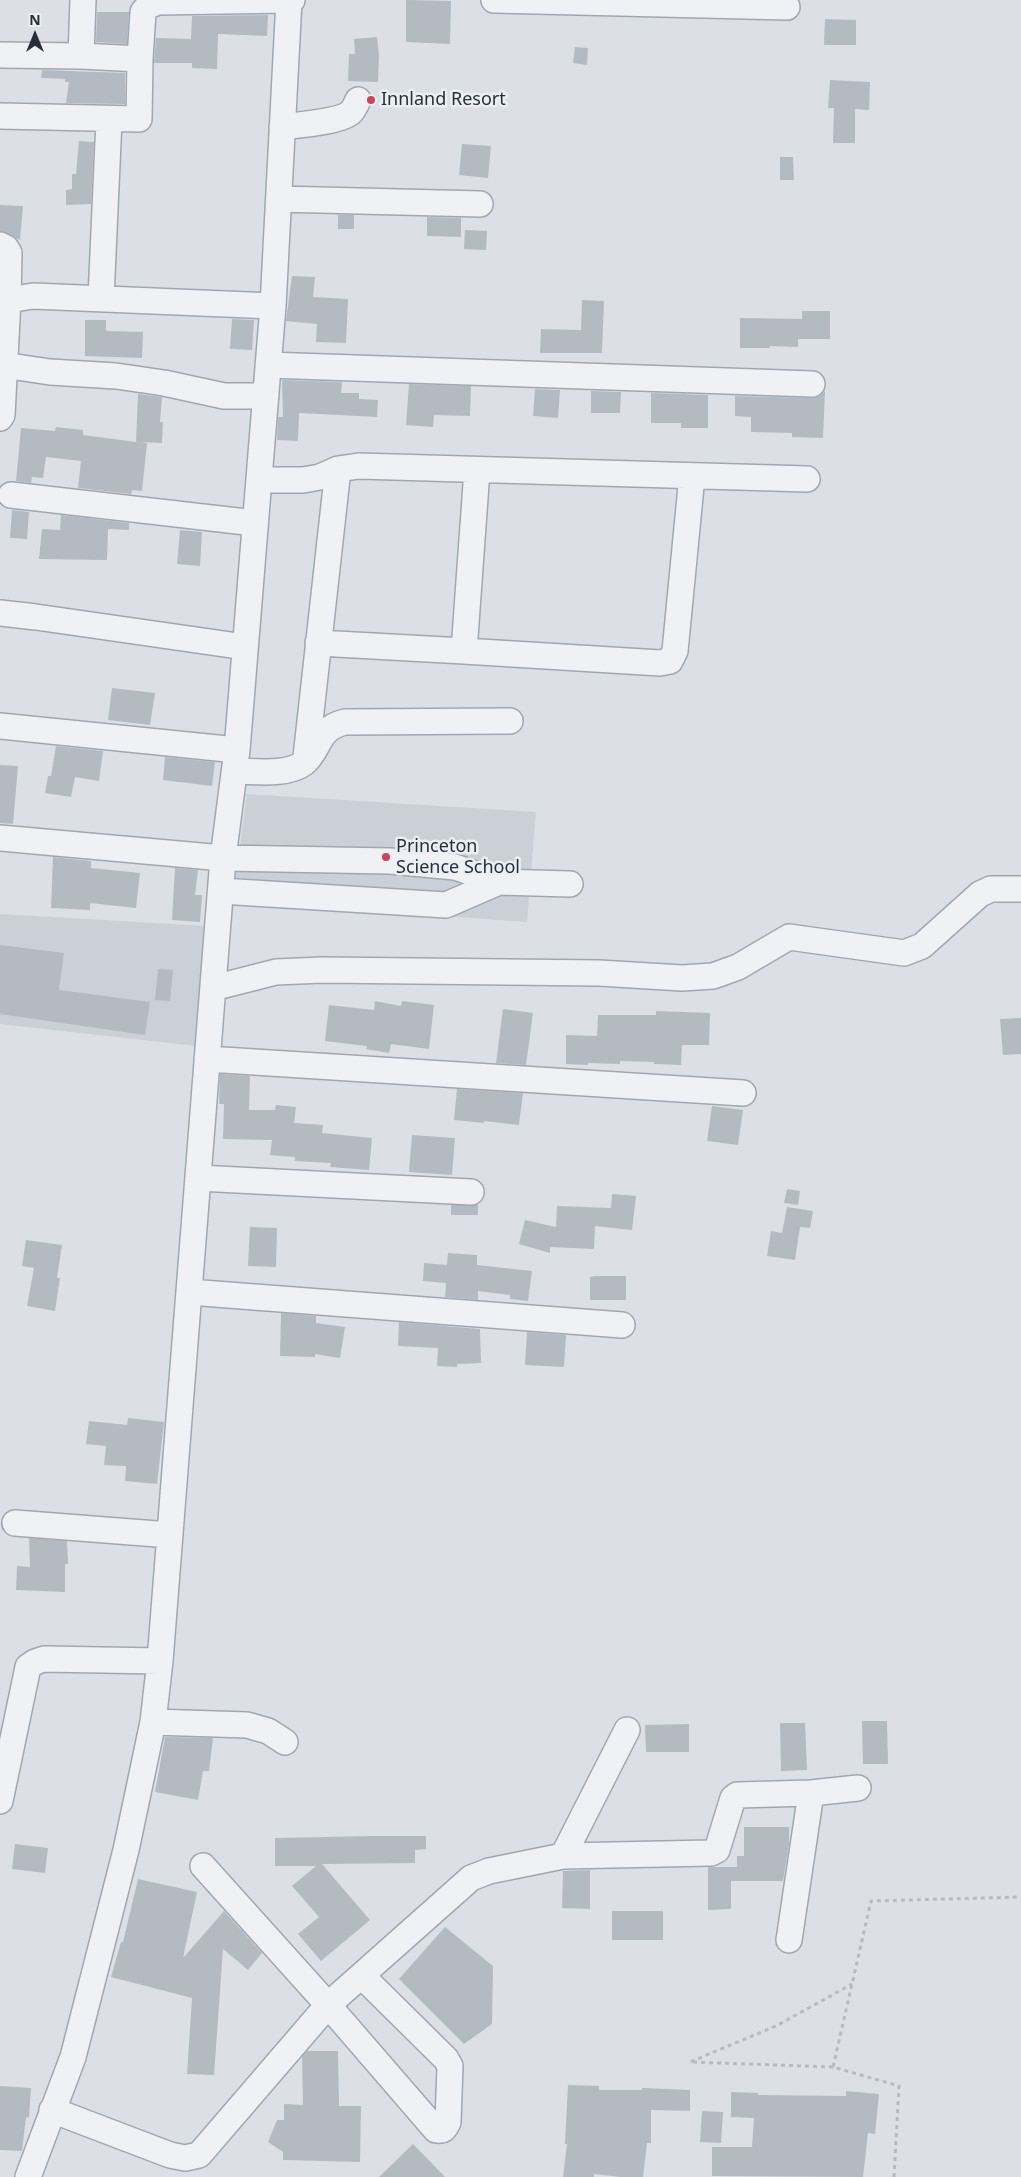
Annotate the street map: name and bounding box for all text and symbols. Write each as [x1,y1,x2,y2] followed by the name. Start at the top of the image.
[10,10,60,60] north arrow
[29,10,41,29] text: N
[381,89,506,111] place label: Innland Resort
[365,94,377,106] marker: Innland Resort
[396,836,520,879] place label: Princeton Science School
[380,851,392,863] marker: Princeton Science School

